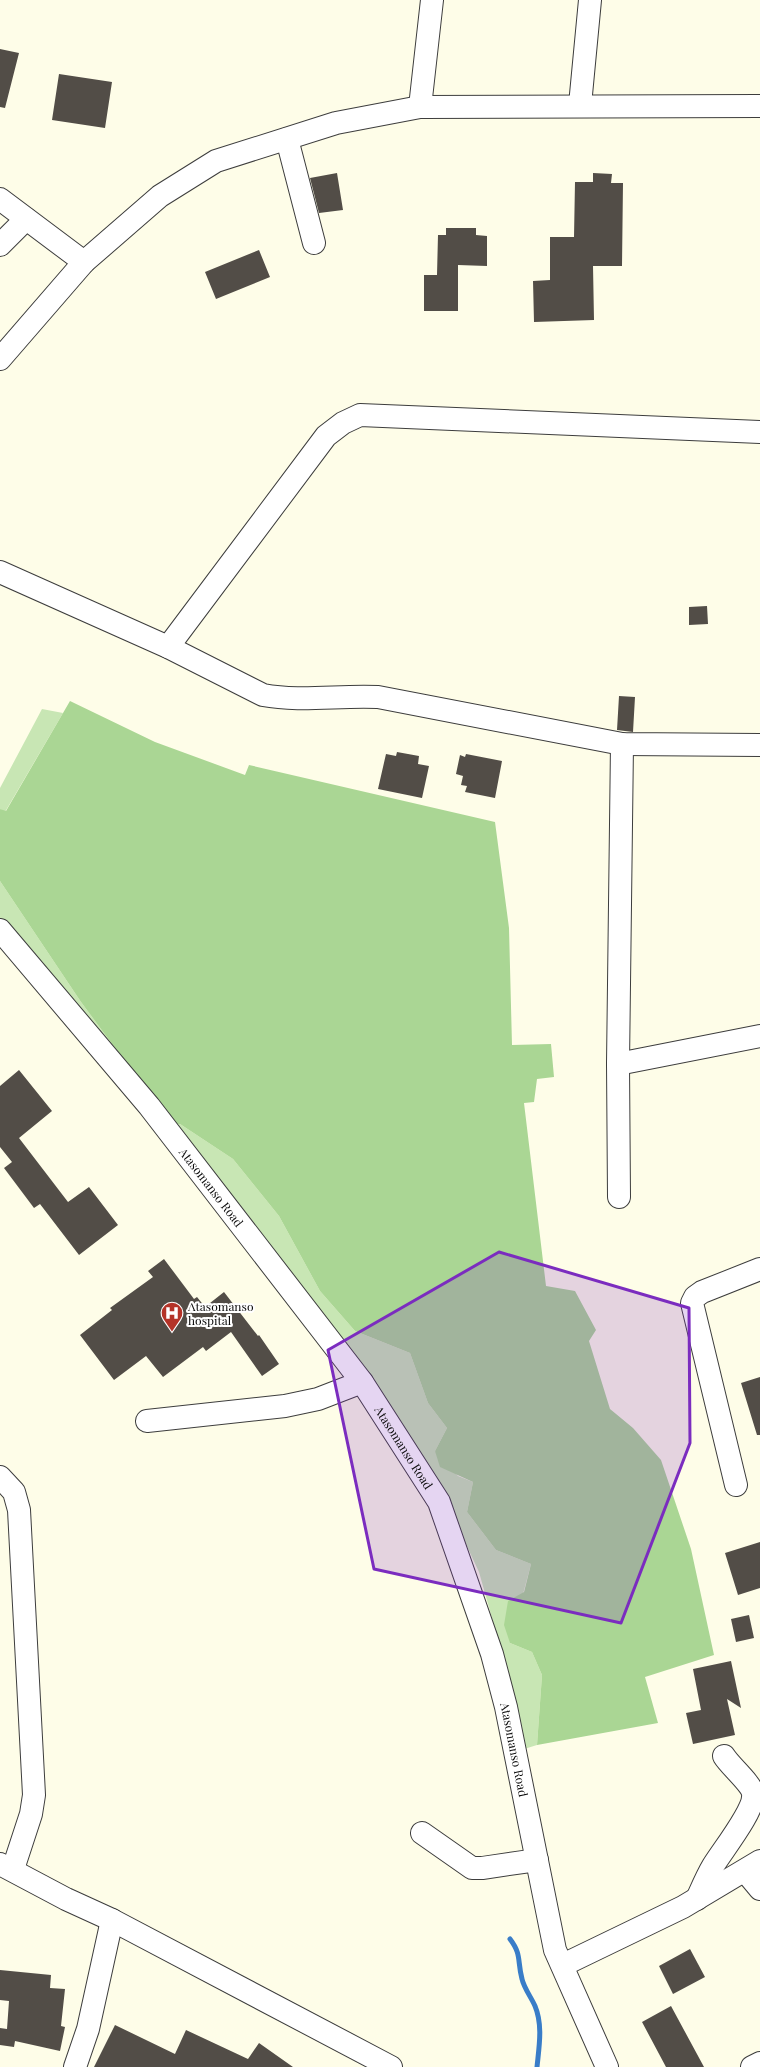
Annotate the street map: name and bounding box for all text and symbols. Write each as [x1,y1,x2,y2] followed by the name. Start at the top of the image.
[175,1143,247,1230] street label: Atasomanso Road
[187,1298,254,1328] place label: Atasomanso hospital
[159,1300,185,1333] hospital icon: Atasomanso hospital
[371,1402,437,1492] street label: Atasomanso Road
[497,1700,532,1798] street label: Atasomanso Road

